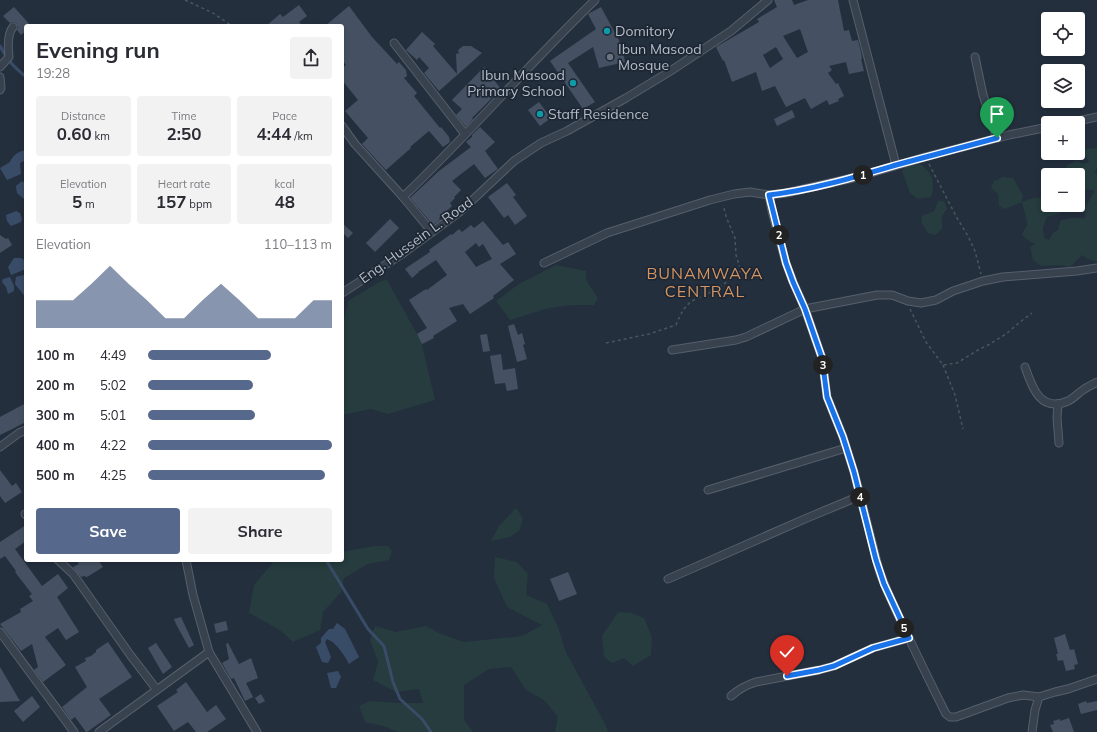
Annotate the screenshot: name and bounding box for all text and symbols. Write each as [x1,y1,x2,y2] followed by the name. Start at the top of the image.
[1041,12,1085,212] map controls
[1041,12,1085,56] button: locate
[615,22,675,40] place label: Domitory
[602,26,612,36] marker: Domitory
[36,36,160,64] text: Evening run
[290,37,332,79] button: share
[618,40,702,74] place label: Ibun Masood Mosque
[605,52,615,62] marker: Ibun Masood Mosque
[1041,64,1085,108] button: layers
[36,65,70,81] text: 19:28
[467,66,565,100] place label: Ibun Masood Primary School
[568,78,578,88] marker: Ibun Masood Primary School
[980,97,1014,138] pin
[986,103,1008,125] icon: arrive
[548,105,649,123] place label: Staff Residence
[61,109,106,123] text: Distance
[172,109,196,123] text: Time
[272,109,297,123] text: Pace
[535,109,545,119] marker: Staff Residence
[1041,116,1085,160] button: +
[57,123,92,144] text: 0.60
[167,123,201,144] text: 2:50
[257,123,291,144] text: 4:44
[92,129,110,143] text: km
[291,129,313,143] text: /km
[853,165,873,185] pin: 1
[860,168,866,182] text: 1
[1041,168,1085,212] button: −
[60,177,107,191] text: Elevation
[158,177,210,191] text: Heart rate
[275,177,295,191] text: kcal
[72,191,82,212] text: 5
[156,191,186,212] text: 157
[274,191,295,212] text: 48
[356,193,476,287] street label: Eng. Hussein L. Road
[82,197,95,211] text: m
[186,197,212,211] text: bpm
[769,225,789,245] pin: 2
[776,228,782,242] text: 2
[36,236,91,252] text: Elevation
[264,236,332,252] text: 110–113 m
[646,263,764,301] district label: BUNAMWAYA CENTRAL
[36,347,75,363] text: 100 m
[100,347,126,363] text: 4:49
[813,355,833,375] pin: 3
[820,358,826,372] text: 3
[36,377,75,393] text: 200 m
[100,377,126,393] text: 5:02
[36,407,75,423] text: 300 m
[100,407,126,423] text: 5:01
[36,437,75,453] text: 400 m
[100,437,126,453] text: 4:22
[36,467,75,483] text: 500 m
[100,467,126,483] text: 4:25
[850,487,870,507] pin: 4
[857,490,863,504] text: 4
[36,508,180,554] button: Save
[188,508,332,554] button: Share
[894,618,914,638] pin: 5
[901,621,907,635] text: 5
[770,635,804,676] pin
[776,641,798,663] icon: check

